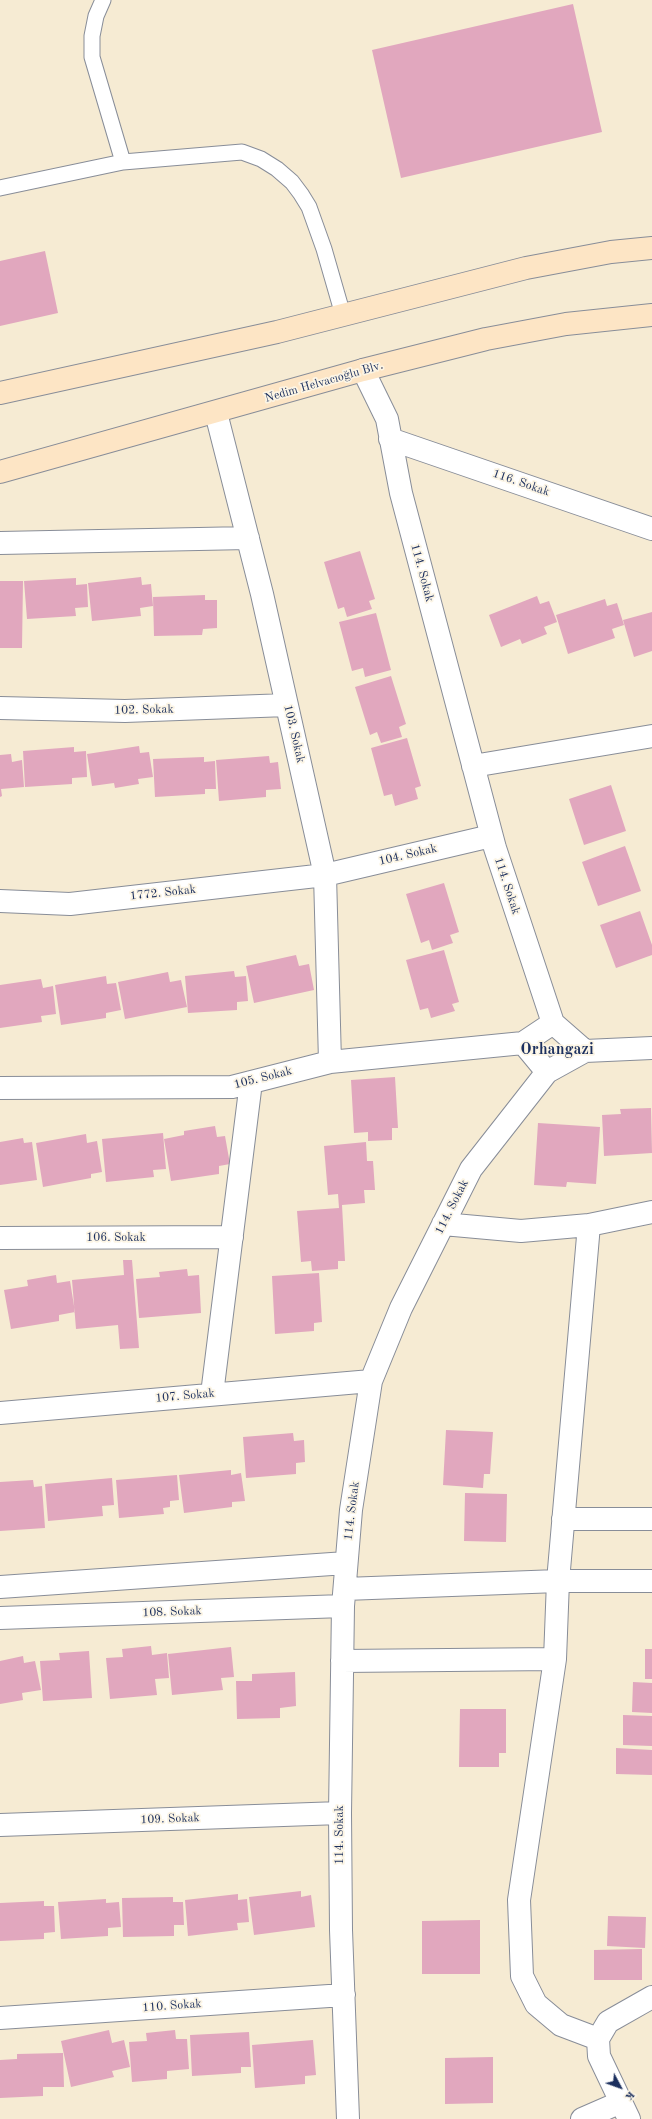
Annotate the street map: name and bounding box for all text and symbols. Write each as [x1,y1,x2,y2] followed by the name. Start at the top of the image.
[263,358,385,406] street label: Nedim Helvacıoğlu Blv.
[491,467,551,499] street label: 116. Sokak
[407,542,437,604] street label: 114. Sokak
[114,702,174,718] street label: 102. Sokak
[280,703,308,765] street label: 103. Sokak
[377,841,439,869] street label: 104. Sokak
[491,856,523,916] street label: 114. Sokak
[129,882,197,904] street label: 1772. Sokak
[520,1040,594,1060] district label: Orhangazi
[232,1064,294,1092] street label: 105. Sokak
[432,1177,472,1237] street label: 114. Sokak
[86,1231,146,1245] street label: 106. Sokak
[155,1386,215,1406] street label: 107. Sokak
[341,1481,363,1541] street label: 114. Sokak
[142,1604,202,1620] street label: 108. Sokak
[333,1805,347,1865] street label: 114. Sokak
[140,1811,200,1827] street label: 109. Sokak
[142,1997,202,2015] street label: 110. Sokak
[600,2067,640,2107] north arrow
[623,2088,636,2102] text: K

